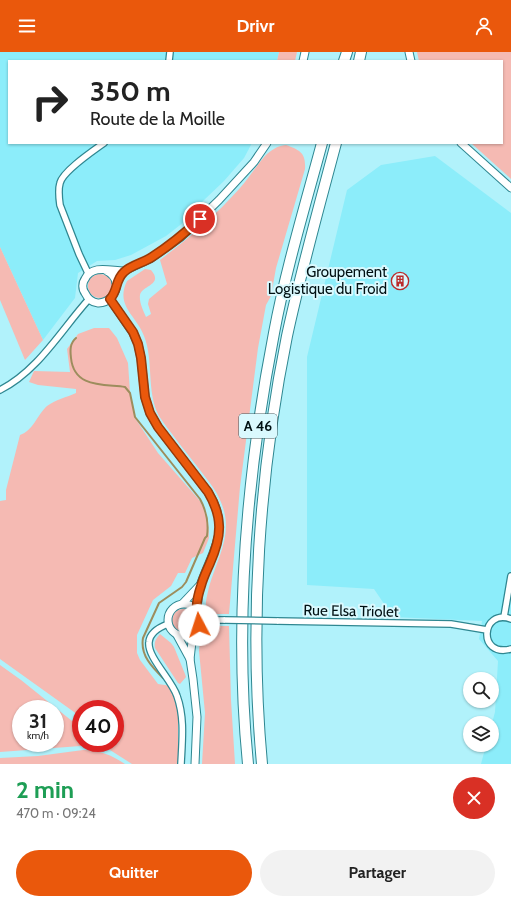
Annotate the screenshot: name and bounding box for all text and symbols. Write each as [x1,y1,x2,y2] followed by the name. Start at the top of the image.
[16,15,38,37] icon: menu
[237,15,274,37] text: Drivr
[473,15,495,37] icon: person
[90,74,171,108] text: 350 m
[24,76,76,128] icon: right
[90,108,225,130] text: Route de la Moille
[183,202,217,236] pin
[189,208,211,230] icon: arrive
[268,263,387,298] place label: Groupement Logistique du Froid
[390,271,410,291] building icon: Groupement Logistique du Froid
[239,414,277,438] road number: A 46
[303,601,399,621] street label: Rue Elsa Triolet
[178,604,220,646] position arrow
[463,672,499,752] map controls
[463,672,499,708] button: search
[72,700,124,752] speed limit sign: 40
[29,709,47,733] text: 31
[463,716,499,752] button: layers
[27,729,49,742] text: km/h
[16,775,74,804] text: 2 min
[453,777,495,819] button: close
[16,805,96,821] text: 470 m · 09:24
[16,850,252,896] button: Quitter
[260,850,495,896] button: Partager

